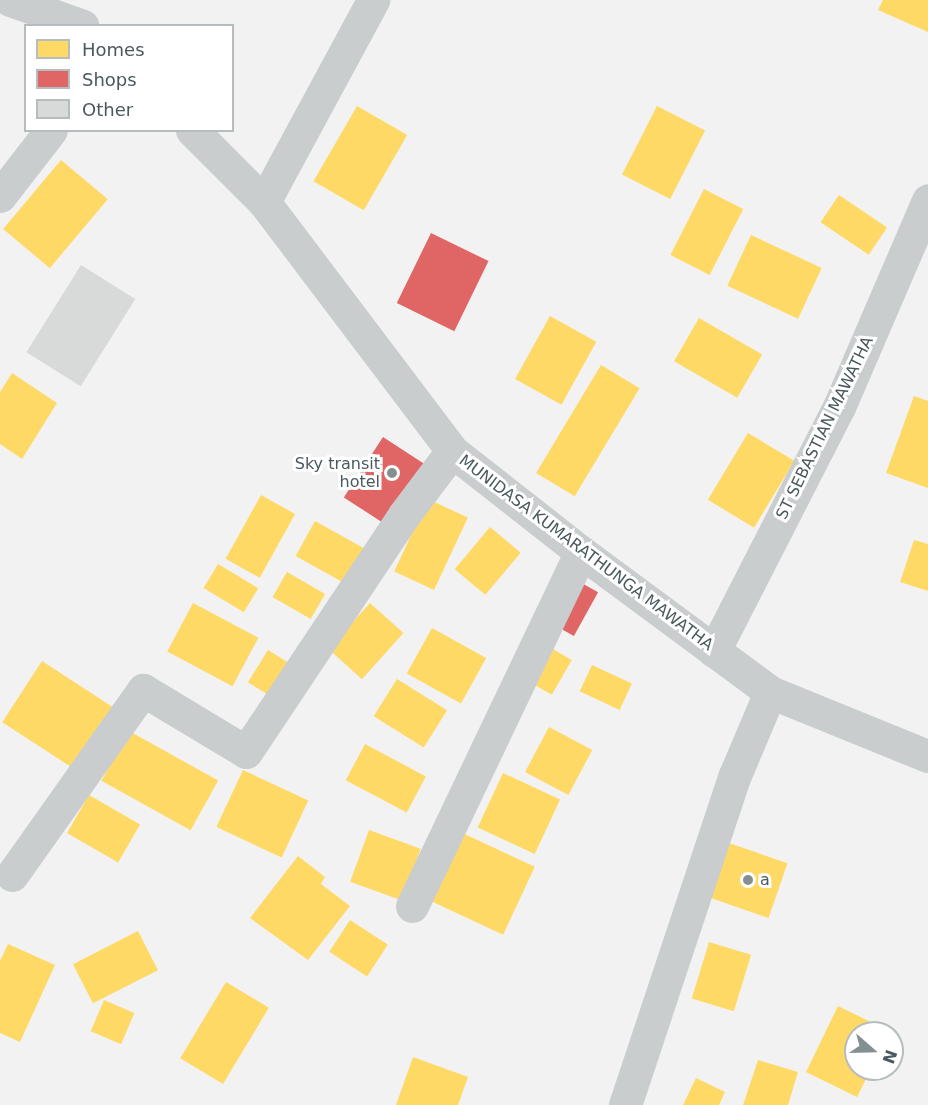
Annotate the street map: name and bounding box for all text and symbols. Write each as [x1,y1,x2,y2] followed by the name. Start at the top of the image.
[24,24,234,132] legend
[82,39,145,60] text: Homes
[82,69,137,90] text: Shops
[82,99,133,120] text: Other
[772,333,878,523] street label: ST SEBASTIAN MAWATHA
[455,451,717,655] street label: MUNIDASA KUMARATHUNGA MAWATHA
[295,454,380,492] place label: Sky transit hotel
[385,466,399,480] marker: Sky transit hotel
[760,870,770,890] place label: a
[741,873,755,887] marker: a
[844,1021,904,1081] north arrow
[878,1047,901,1066] text: N

